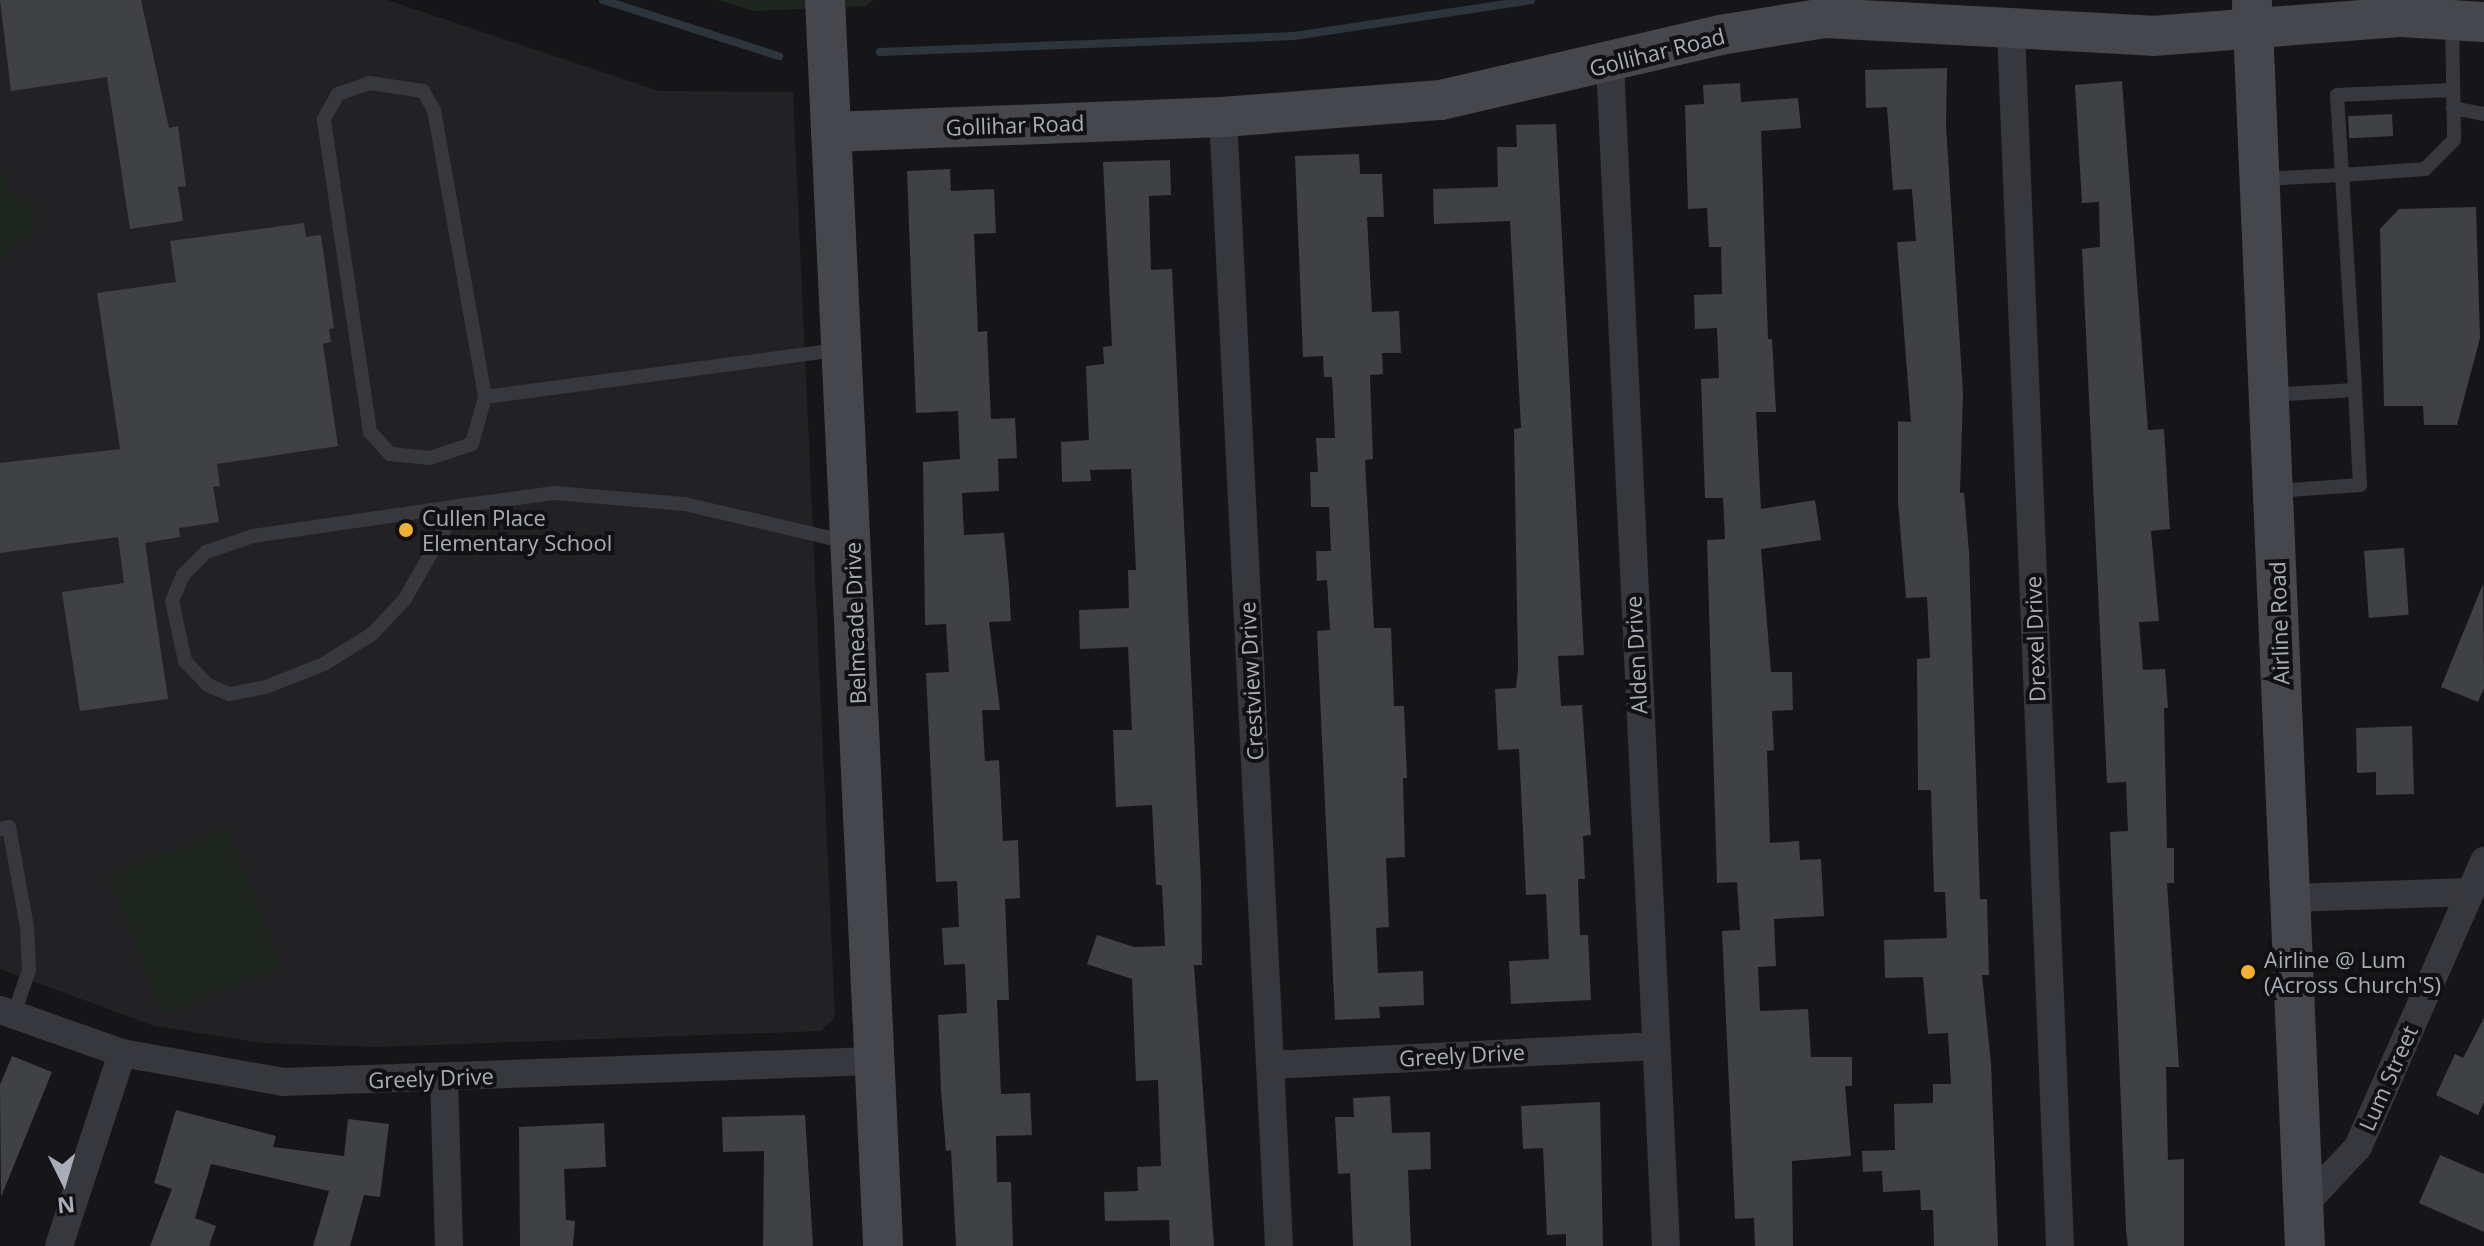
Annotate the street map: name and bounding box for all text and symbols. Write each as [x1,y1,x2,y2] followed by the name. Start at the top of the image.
[1586,22,1728,82] street label: Gollihar Road
[945,109,1085,141] street label: Gollihar Road
[422,504,612,556] place label: Cullen Place Elementary School
[397,521,415,539] marker: Cullen Place Elementary School
[839,541,871,705] street label: Belmeade Drive
[2264,561,2294,685] street label: Airline Road
[2020,575,2050,703] street label: Drexel Drive
[1620,595,1652,715] street label: Alden Drive
[1234,601,1268,761] street label: Crestview Drive
[2264,946,2441,998] place label: Airline @ Lum (Across Church'S)
[2239,963,2257,981] marker: Airline @ Lum (Across Church'S)
[2353,1021,2423,1135] street label: Lum Street
[1398,1039,1526,1071] street label: Greely Drive
[368,1063,494,1093] street label: Greely Drive
[24,1142,104,1222] north arrow
[56,1190,76,1222] text: N

